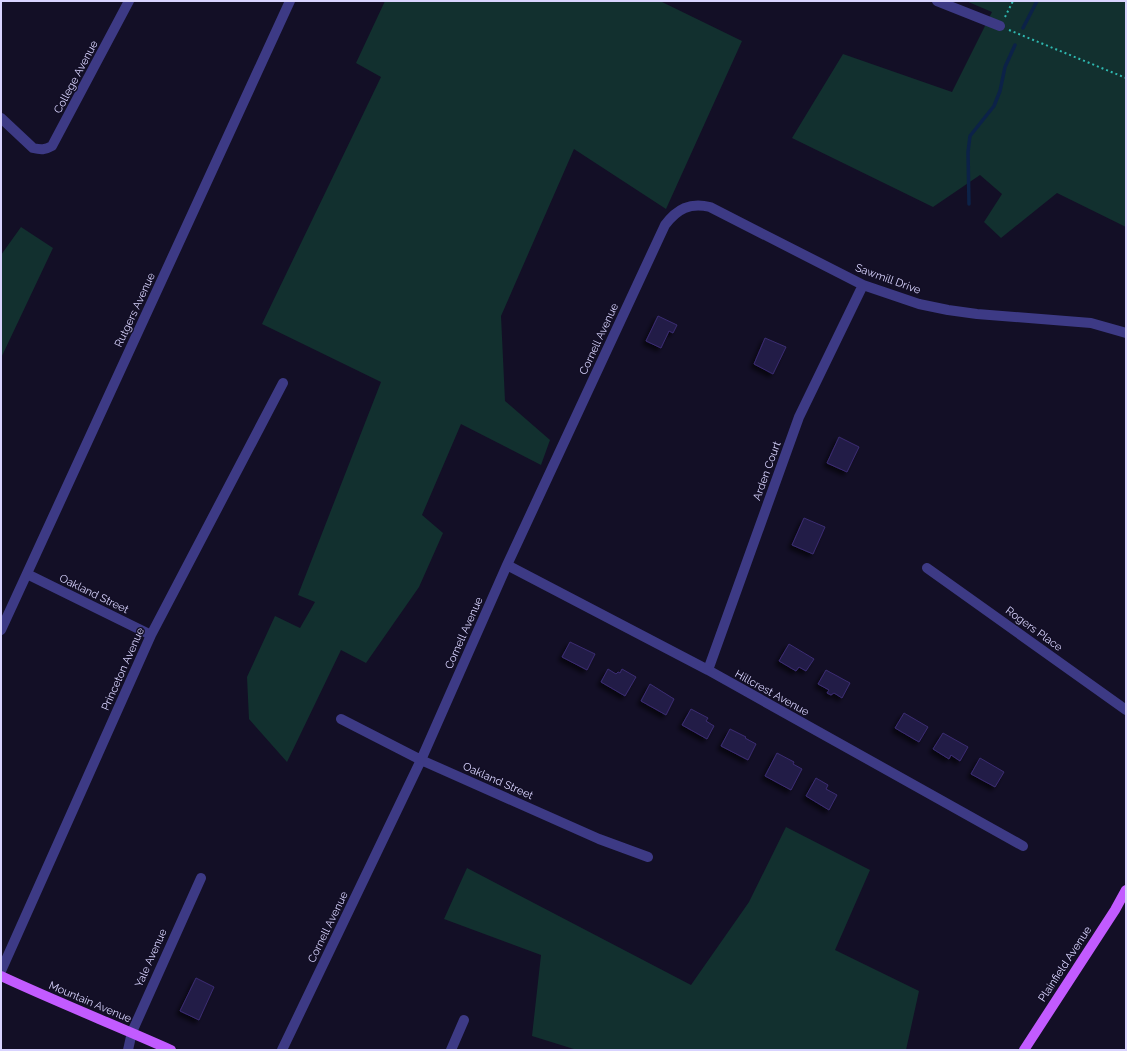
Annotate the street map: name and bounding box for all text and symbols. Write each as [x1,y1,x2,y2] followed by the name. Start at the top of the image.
[51,38,101,116] street label: College Avenue
[854,261,923,297] street label: Sawmill Drive
[112,270,158,349] street label: Rutgers Avenue
[577,301,622,377] street label: Cornell Avenue
[750,439,784,502] street label: Arden Court
[57,572,131,617] street label: Oakland Street
[442,594,486,671] street label: Cornell Avenue
[1003,604,1065,654] street label: Rogers Place
[99,625,147,713] street label: Princeton Avenue
[733,667,812,719] street label: Hillcrest Avenue
[461,760,535,802] street label: Oakland Street
[305,889,351,965] street label: Cornell Avenue
[1036,923,1095,1004] street label: Plainfield Avenue
[132,926,170,989] street label: Yale Avenue
[47,979,134,1025] street label: Mountain Avenue

